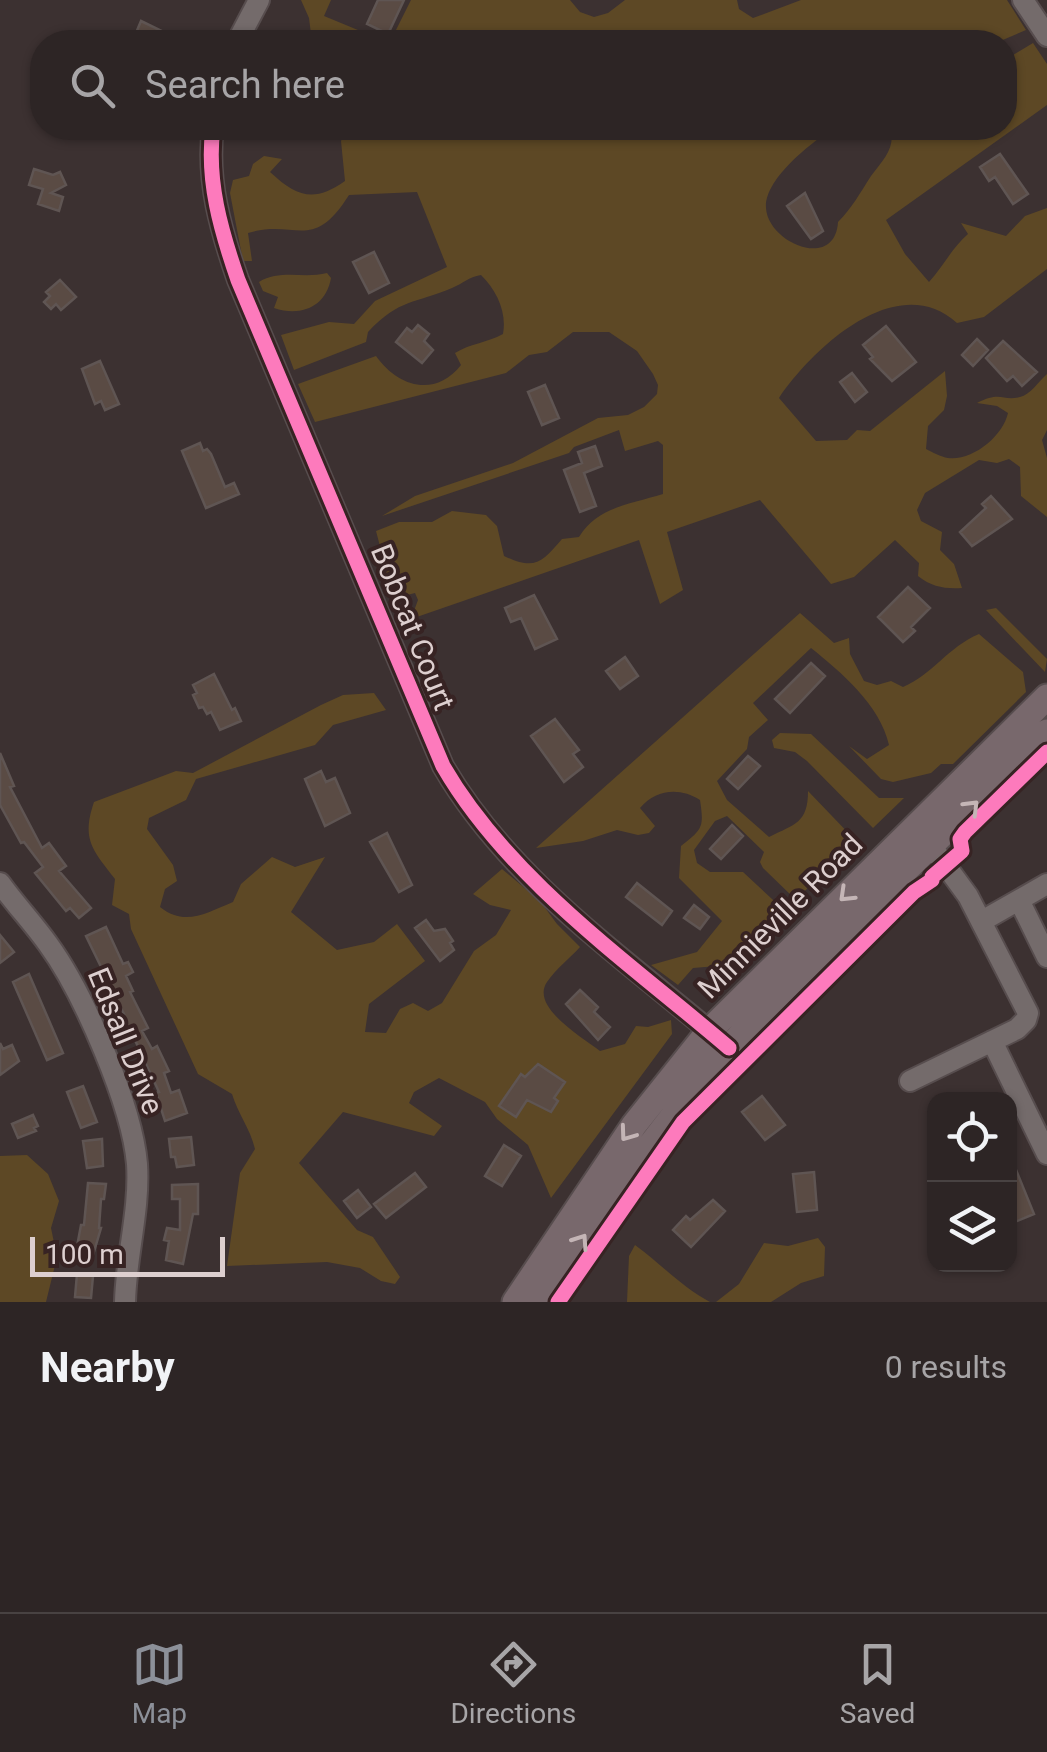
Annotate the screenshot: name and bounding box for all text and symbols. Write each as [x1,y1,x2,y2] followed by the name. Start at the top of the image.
[30,30,1017,140] search box
[65,58,120,113] icon: search
[145,63,345,107] text: Search here
[364,539,462,715] street label: Bobcat Court
[960,800,978,818] one-way arrow
[690,826,870,1006] street label: Minnieville Road
[839,883,858,901] one-way arrow
[81,963,171,1119] street label: Edsall Drive
[927,1092,1017,1272] map controls
[927,1092,1017,1182] button: locate
[621,1123,639,1142] one-way arrow
[927,1182,1017,1272] button: layers
[30,1232,225,1276] scale bar
[569,1233,587,1252] one-way arrow
[45,1238,124,1271] text: 100 m
[40,1343,175,1392] text: Nearby
[885,1348,1007,1386] text: 0 results
[132,1637,187,1730] tab: Map
[450,1637,576,1730] tab: Directions
[840,1637,915,1730] tab: Saved

